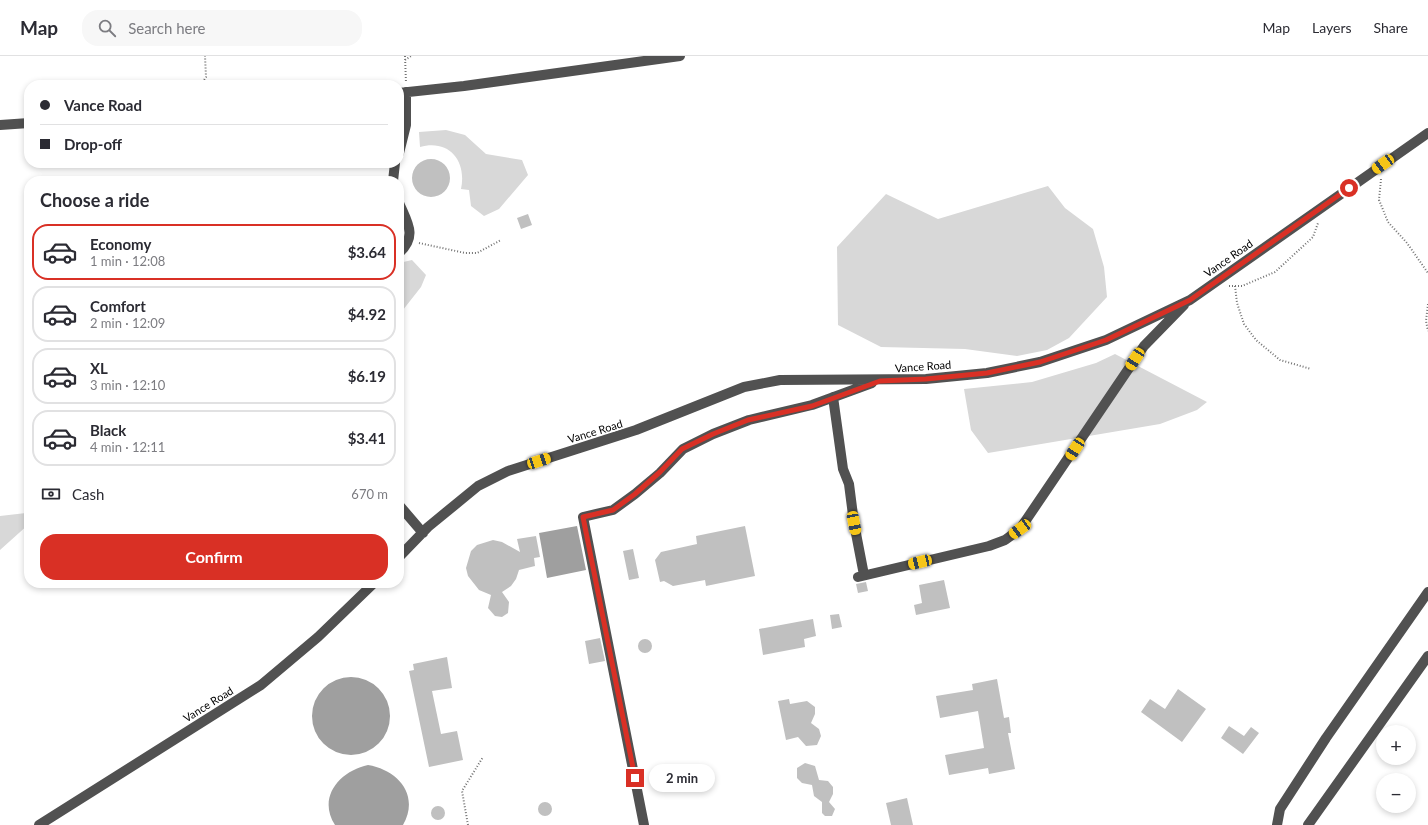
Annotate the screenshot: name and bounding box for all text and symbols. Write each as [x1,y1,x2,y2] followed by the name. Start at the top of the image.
[82,10,362,46] search box
[20,16,58,39] text: Map
[96,17,118,39] icon: search
[128,19,206,37] text: Search here
[1262,19,1290,36] text: Map
[1312,19,1352,36] text: Layers
[1374,19,1408,36] text: Share
[64,96,142,114] text: Vance Road
[64,135,122,153] text: Drop-off
[1370,152,1396,176] car
[1340,179,1358,197] route start
[40,189,149,211] text: Choose a ride
[42,234,78,270] icon: car
[90,235,151,253] text: Economy
[1201,236,1255,280] street label: Vance Road
[348,243,386,261] text: $3.64
[90,253,165,269] text: 1 min · 12:08
[42,296,78,332] icon: car
[90,297,146,315] text: Comfort
[348,305,386,323] text: $4.92
[90,315,165,331] text: 2 min · 12:09
[1123,346,1147,372] car
[42,358,78,394] icon: car
[894,358,952,374] street label: Vance Road
[90,359,108,377] text: XL
[348,367,386,385] text: $6.19
[90,377,165,393] text: 3 min · 12:10
[566,417,624,445] street label: Vance Road
[42,420,78,456] icon: car
[90,421,126,439] text: Black
[348,429,386,447] text: $3.41
[1063,436,1087,462] car
[90,439,165,455] text: 4 min · 12:11
[526,452,552,470] car
[40,483,62,505] icon: cash
[72,485,104,503] text: Cash
[351,486,388,502] text: 670 m
[846,510,862,536] car
[1007,517,1033,541] car
[40,534,388,580] button: Confirm
[907,553,933,571] car
[181,684,235,724] street label: Vance Road
[1376,725,1416,813] map controls
[1376,725,1416,765] button: +
[649,764,715,792] callout: 2 min
[626,769,644,787] route end
[666,770,698,786] text: 2 min
[1376,773,1416,813] button: −

